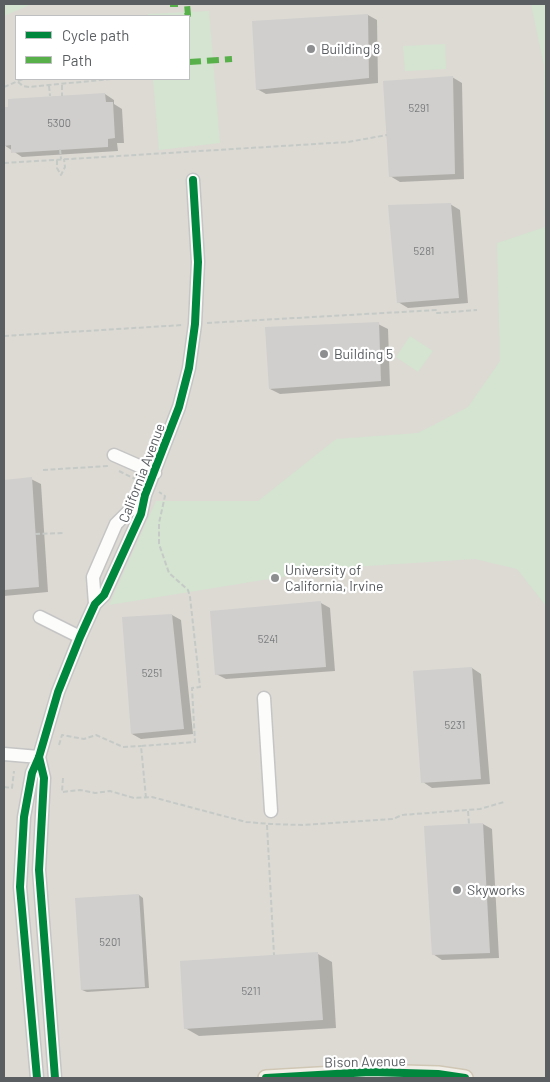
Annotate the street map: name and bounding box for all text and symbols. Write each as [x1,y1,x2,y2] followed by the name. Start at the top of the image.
[15,15,190,80] legend
[62,26,129,44] text: Cycle path
[321,41,380,57] place label: Building 8
[305,43,317,55] marker: Building 8
[62,51,92,69] text: Path
[409,101,429,115] house number: 5291
[47,116,71,130] house number: 5300
[414,244,434,258] house number: 5281
[334,346,393,362] place label: Building 5
[318,348,330,360] marker: Building 5
[115,421,169,525] street label: California Avenue
[285,562,383,594] place label: University of California, Irvine
[269,572,281,584] marker: University of California, Irvine
[258,632,278,646] house number: 5241
[142,666,162,680] house number: 5251
[445,718,465,732] house number: 5231
[467,882,525,898] place label: Skyworks
[451,884,463,896] marker: Skyworks
[99,935,121,949] house number: 5201
[241,984,261,998] house number: 5211
[324,1053,406,1071] street label: Bison Avenue

